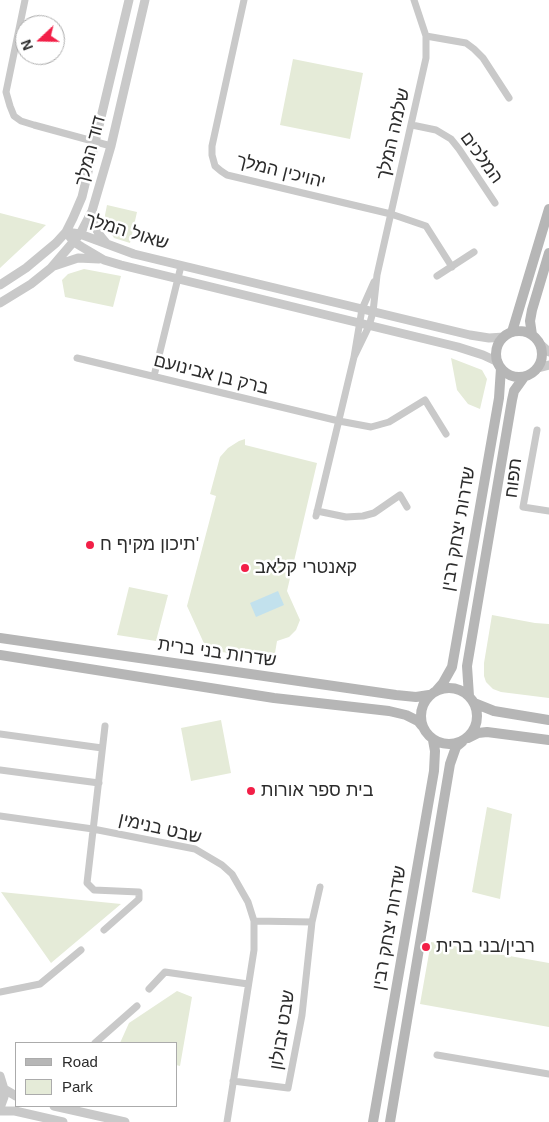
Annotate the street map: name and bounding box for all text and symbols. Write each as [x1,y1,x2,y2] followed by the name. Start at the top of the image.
[15,15,65,65] north arrow
[18,37,36,53] text: N
[373,86,415,182] street label: שלמה המלך
[71,113,111,189] street label: דוד המלך
[455,128,507,188] street label: המלכים
[234,151,328,193] street label: יהויכין המלך
[83,209,171,255] street label: שאול המלך
[151,350,271,400] street label: ברק בן אבינועם
[501,457,527,499] street label: תפוח
[437,465,481,593] street label: שדרות יצחק רבין
[100,534,199,556] place label: תיכון מקיף ח'
[84,539,96,551] marker: תיכון מקיף ח'
[255,557,357,579] place label: קאנטרי קלאב
[239,562,251,574] marker: קאנטרי קלאב
[156,634,278,672] street label: שדרות בני ברית
[261,780,373,802] place label: בית ספר אורות
[245,785,257,797] marker: בית ספר אורות
[116,809,204,849] street label: שבט בנימין
[368,864,412,992] street label: שדרות יצחק רבין
[436,936,535,958] place label: רבין/בני ברית
[420,941,432,953] marker: רבין/בני ברית
[266,989,300,1071] street label: שבט זבולון
[15,1042,178,1107] legend
[62,1053,98,1070] text: Road
[62,1078,93,1095] text: Park

